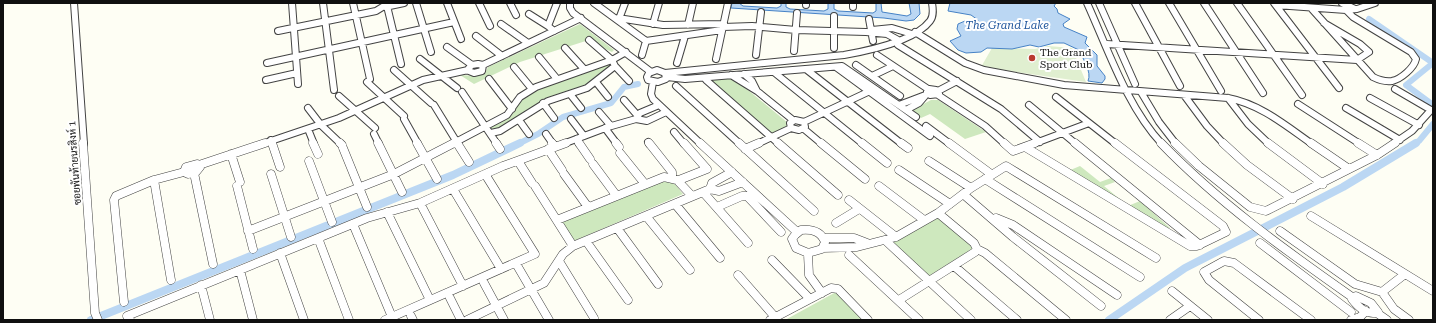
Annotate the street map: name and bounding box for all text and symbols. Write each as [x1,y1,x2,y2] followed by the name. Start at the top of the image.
[965,19,1049,32] water label: The Grand Lake
[1040,47,1092,70] place label: The Grand Sport Club
[1027,53,1037,63] marker: The Grand Sport Club
[64,120,83,206] street label: ซอยพันท้ายนรสิงห์ 1

